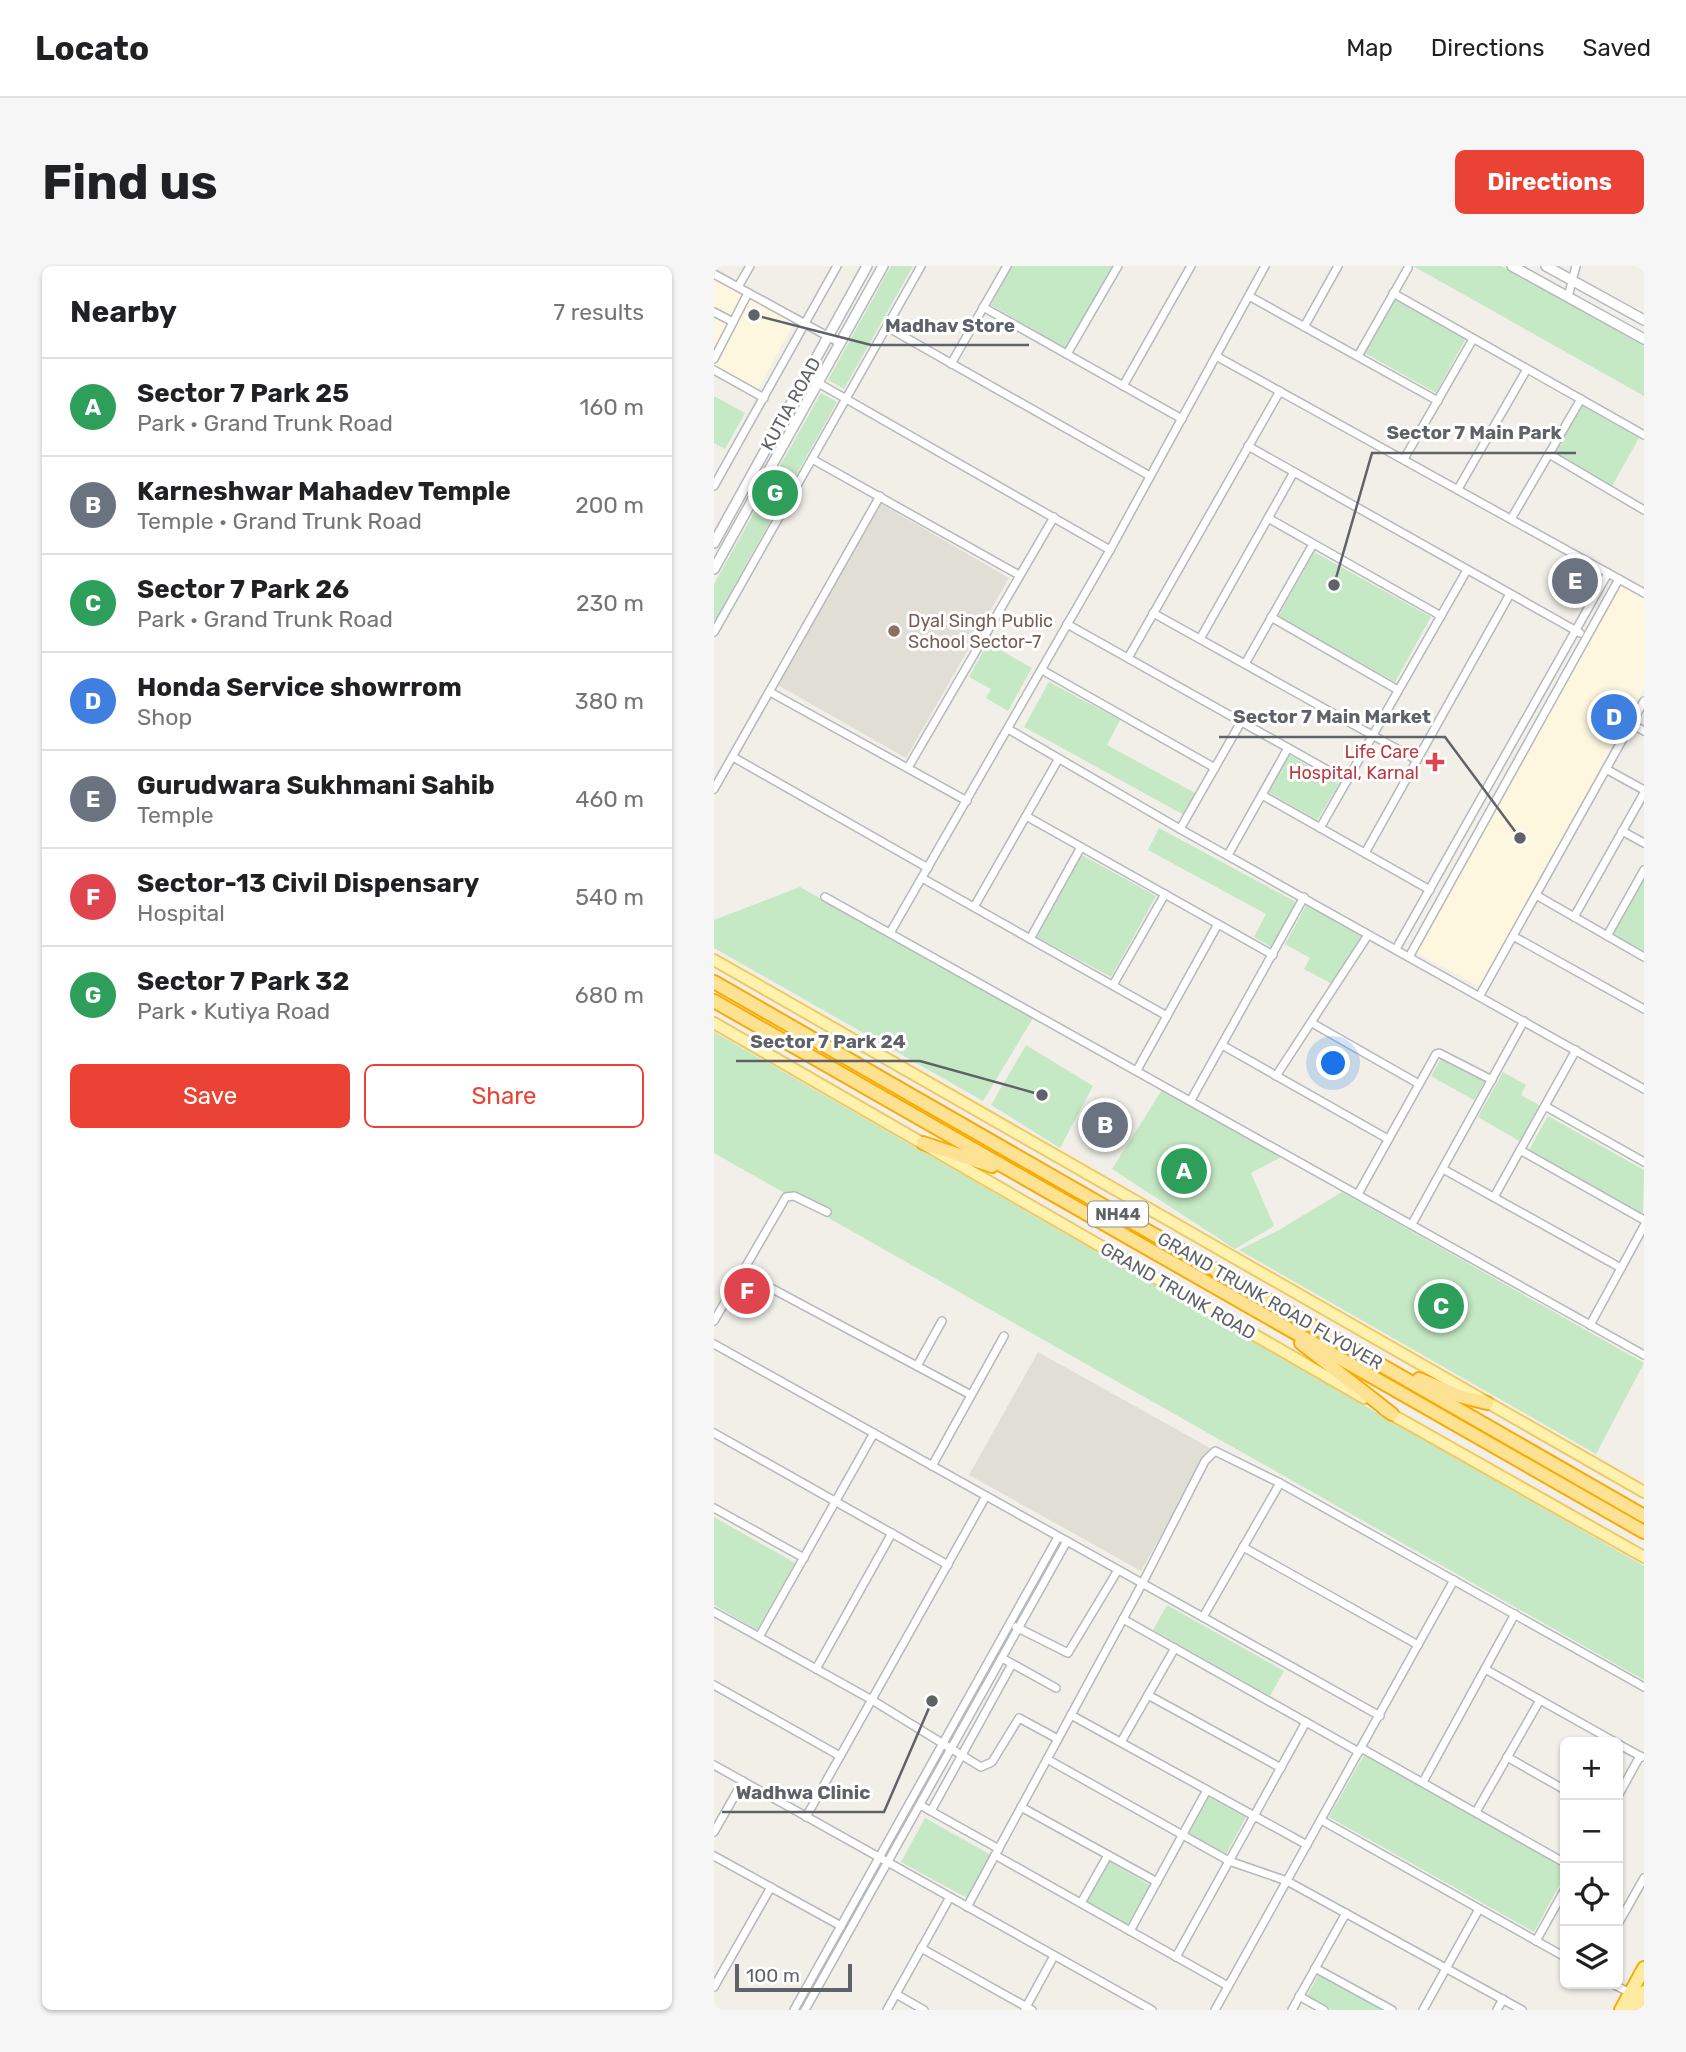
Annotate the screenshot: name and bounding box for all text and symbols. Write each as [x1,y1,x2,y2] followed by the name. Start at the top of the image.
[35,29,149,68] text: Locato
[1346,34,1393,62] text: Map
[1431,34,1544,62] text: Directions
[1582,34,1651,62] text: Saved
[1455,150,1644,214] button: Directions
[42,153,218,211] text: Find us
[70,294,177,330] text: Nearby
[553,298,644,326] text: 7 results
[871,305,1029,345] callout: Madhav Store
[885,314,1015,337] text: Madhav Store
[756,354,826,454] street label: KUTIA ROAD
[137,378,349,409] text: Sector 7 Park 25
[85,393,101,421] text: A
[580,393,644,421] text: 160 m
[137,409,393,437] text: Park · Grand Trunk Road
[1372,413,1576,453] callout: Sector 7 Main Park
[1386,421,1562,444] text: Sector 7 Main Park
[752,467,798,519] pin: G
[137,476,511,507] text: Karneshwar Mahadev Temple
[85,491,101,519] text: B
[575,491,644,519] text: 200 m
[137,507,422,535] text: Temple · Grand Trunk Road
[1552,555,1598,607] pin: E
[137,574,349,605] text: Sector 7 Park 26
[85,589,101,617] text: C
[576,589,644,617] text: 230 m
[137,605,393,633] text: Park · Grand Trunk Road
[908,610,1053,653] place label: Dyal Singh Public School Sector-7
[886,623,902,639] marker: Dyal Singh Public School Sector-7
[137,672,462,703] text: Honda Service showrrom
[85,687,101,715] text: D
[575,687,644,715] text: 380 m
[1591,691,1637,743] pin: D
[1219,697,1445,737] callout: Sector 7 Main Market
[137,703,192,731] text: Shop
[1233,705,1431,728] text: Sector 7 Main Market
[1289,741,1419,784] place label: Life Care Hospital, Karnal
[1425,752,1445,772] marker: Life Care Hospital, Karnal
[137,770,495,801] text: Gurudwara Sukhmani Sahib
[86,785,100,813] text: E
[575,785,644,813] text: 460 m
[137,801,214,829] text: Temple
[137,868,479,899] text: Sector-13 Civil Dispensary
[86,883,100,911] text: F
[575,883,644,911] text: 540 m
[137,899,225,927] text: Hospital
[137,966,349,997] text: Sector 7 Park 32
[85,981,101,1009] text: G
[575,981,644,1009] text: 680 m
[137,997,330,1025] text: Park · Kutiya Road
[736,1021,920,1061] callout: Sector 7 Park 24
[750,1030,906,1053] text: Sector 7 Park 24
[1316,1046,1350,1080] your location
[70,1064,350,1128] button: Save
[364,1064,644,1128] button: Share
[1082,1099,1128,1151] pin: B
[1161,1145,1207,1197] pin: A
[1088,1202,1148,1226] road number: NH44
[1154,1227,1387,1375] street label: GRAND TRUNK ROAD FLYOVER
[1096,1238,1260,1344] street label: GRAND TRUNK ROAD
[724,1265,770,1317] pin: F
[1418,1280,1464,1332] pin: C
[1560,1737,1623,1989] map controls
[1560,1737,1623,1800] button: +
[722,1772,884,1812] callout: Wadhwa Clinic
[736,1781,870,1804] text: Wadhwa Clinic
[1560,1800,1623,1863] button: −
[1560,1863,1623,1926] button: locate
[1560,1926,1623,1989] button: layers
[735,1961,852,1993] scale bar
[746,1964,800,1987] text: 100 m

